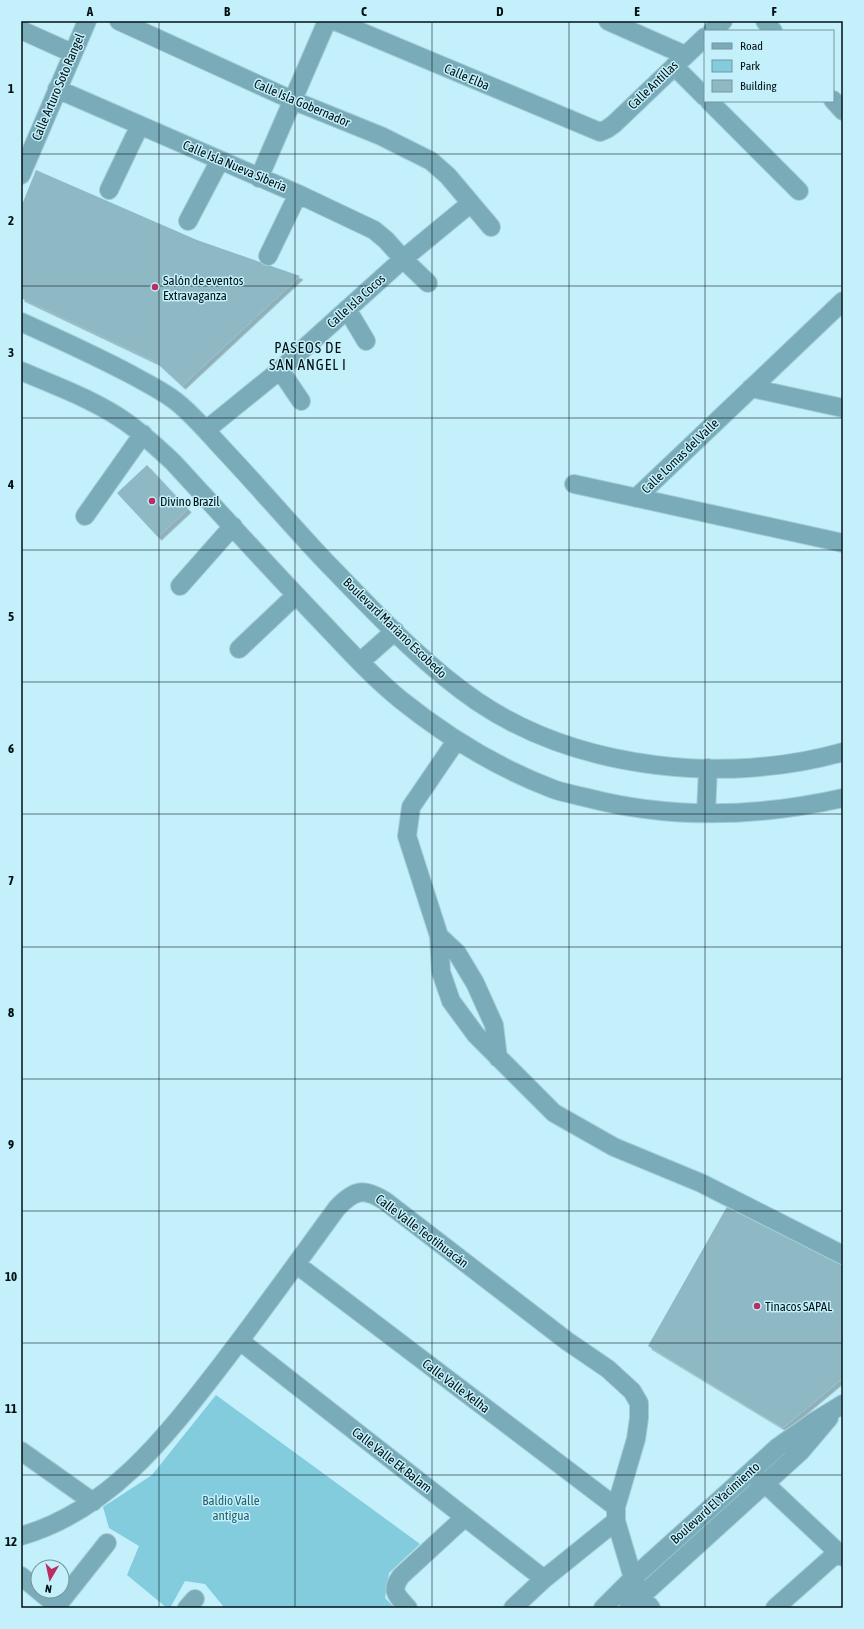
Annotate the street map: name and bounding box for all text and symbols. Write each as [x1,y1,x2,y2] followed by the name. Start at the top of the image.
[86,4,94,19] text: A
[224,4,231,19] text: B
[361,4,367,19] text: C
[496,4,504,19] text: D
[634,4,640,19] text: E
[771,4,777,19] text: F
[704,30,834,102] legend
[29,31,88,143] street label: Calle Arturo Soto Rangel
[740,39,763,53] text: Road
[625,57,681,112] street label: Calle Antillas
[740,59,761,73] text: Park
[442,61,492,93] street label: Calle Elba
[252,76,352,130] street label: Calle Isla Gobernador
[740,79,778,93] text: Building
[8,81,14,96] text: 1
[181,137,289,195] street label: Calle Isla Nueva Siberia
[8,213,14,228] text: 2
[324,271,388,331] street label: Calle Isla Cocos
[163,273,244,303] place label: Salón de eventos Extravaganza
[150,282,160,292] marker: Salón de eventos Extravaganza
[269,339,347,373] district label: PASEOS DE SAN ANGEL I
[8,345,14,360] text: 3
[638,415,722,497] street label: Calle Lomas del Valle
[7,477,14,492] text: 4
[160,494,220,509] place label: Divino Brazil
[147,496,157,506] marker: Divino Brazil
[340,575,450,681] street label: Boulevard Mariano Escobedo
[8,609,14,624] text: 5
[8,741,14,756] text: 6
[8,873,14,888] text: 7
[8,1005,14,1020] text: 8
[8,1137,14,1152] text: 9
[373,1191,471,1271] street label: Calle Valle Teotihuacán
[5,1269,17,1284] text: 10
[765,1299,832,1314] place label: Tinacos SAPAL
[752,1301,762,1311] marker: Tinacos SAPAL
[419,1356,493,1416] street label: Calle Valle Xelha
[5,1401,17,1416] text: 11
[349,1424,435,1496] street label: Calle Valle Ek Balam
[667,1459,763,1547] street label: Boulevard El Yacimiento
[202,1493,260,1523] park label: Baldio Valle antigua
[5,1534,17,1549] text: 12
[30,1559,70,1599] north arrow
[44,1582,53,1595] text: N

